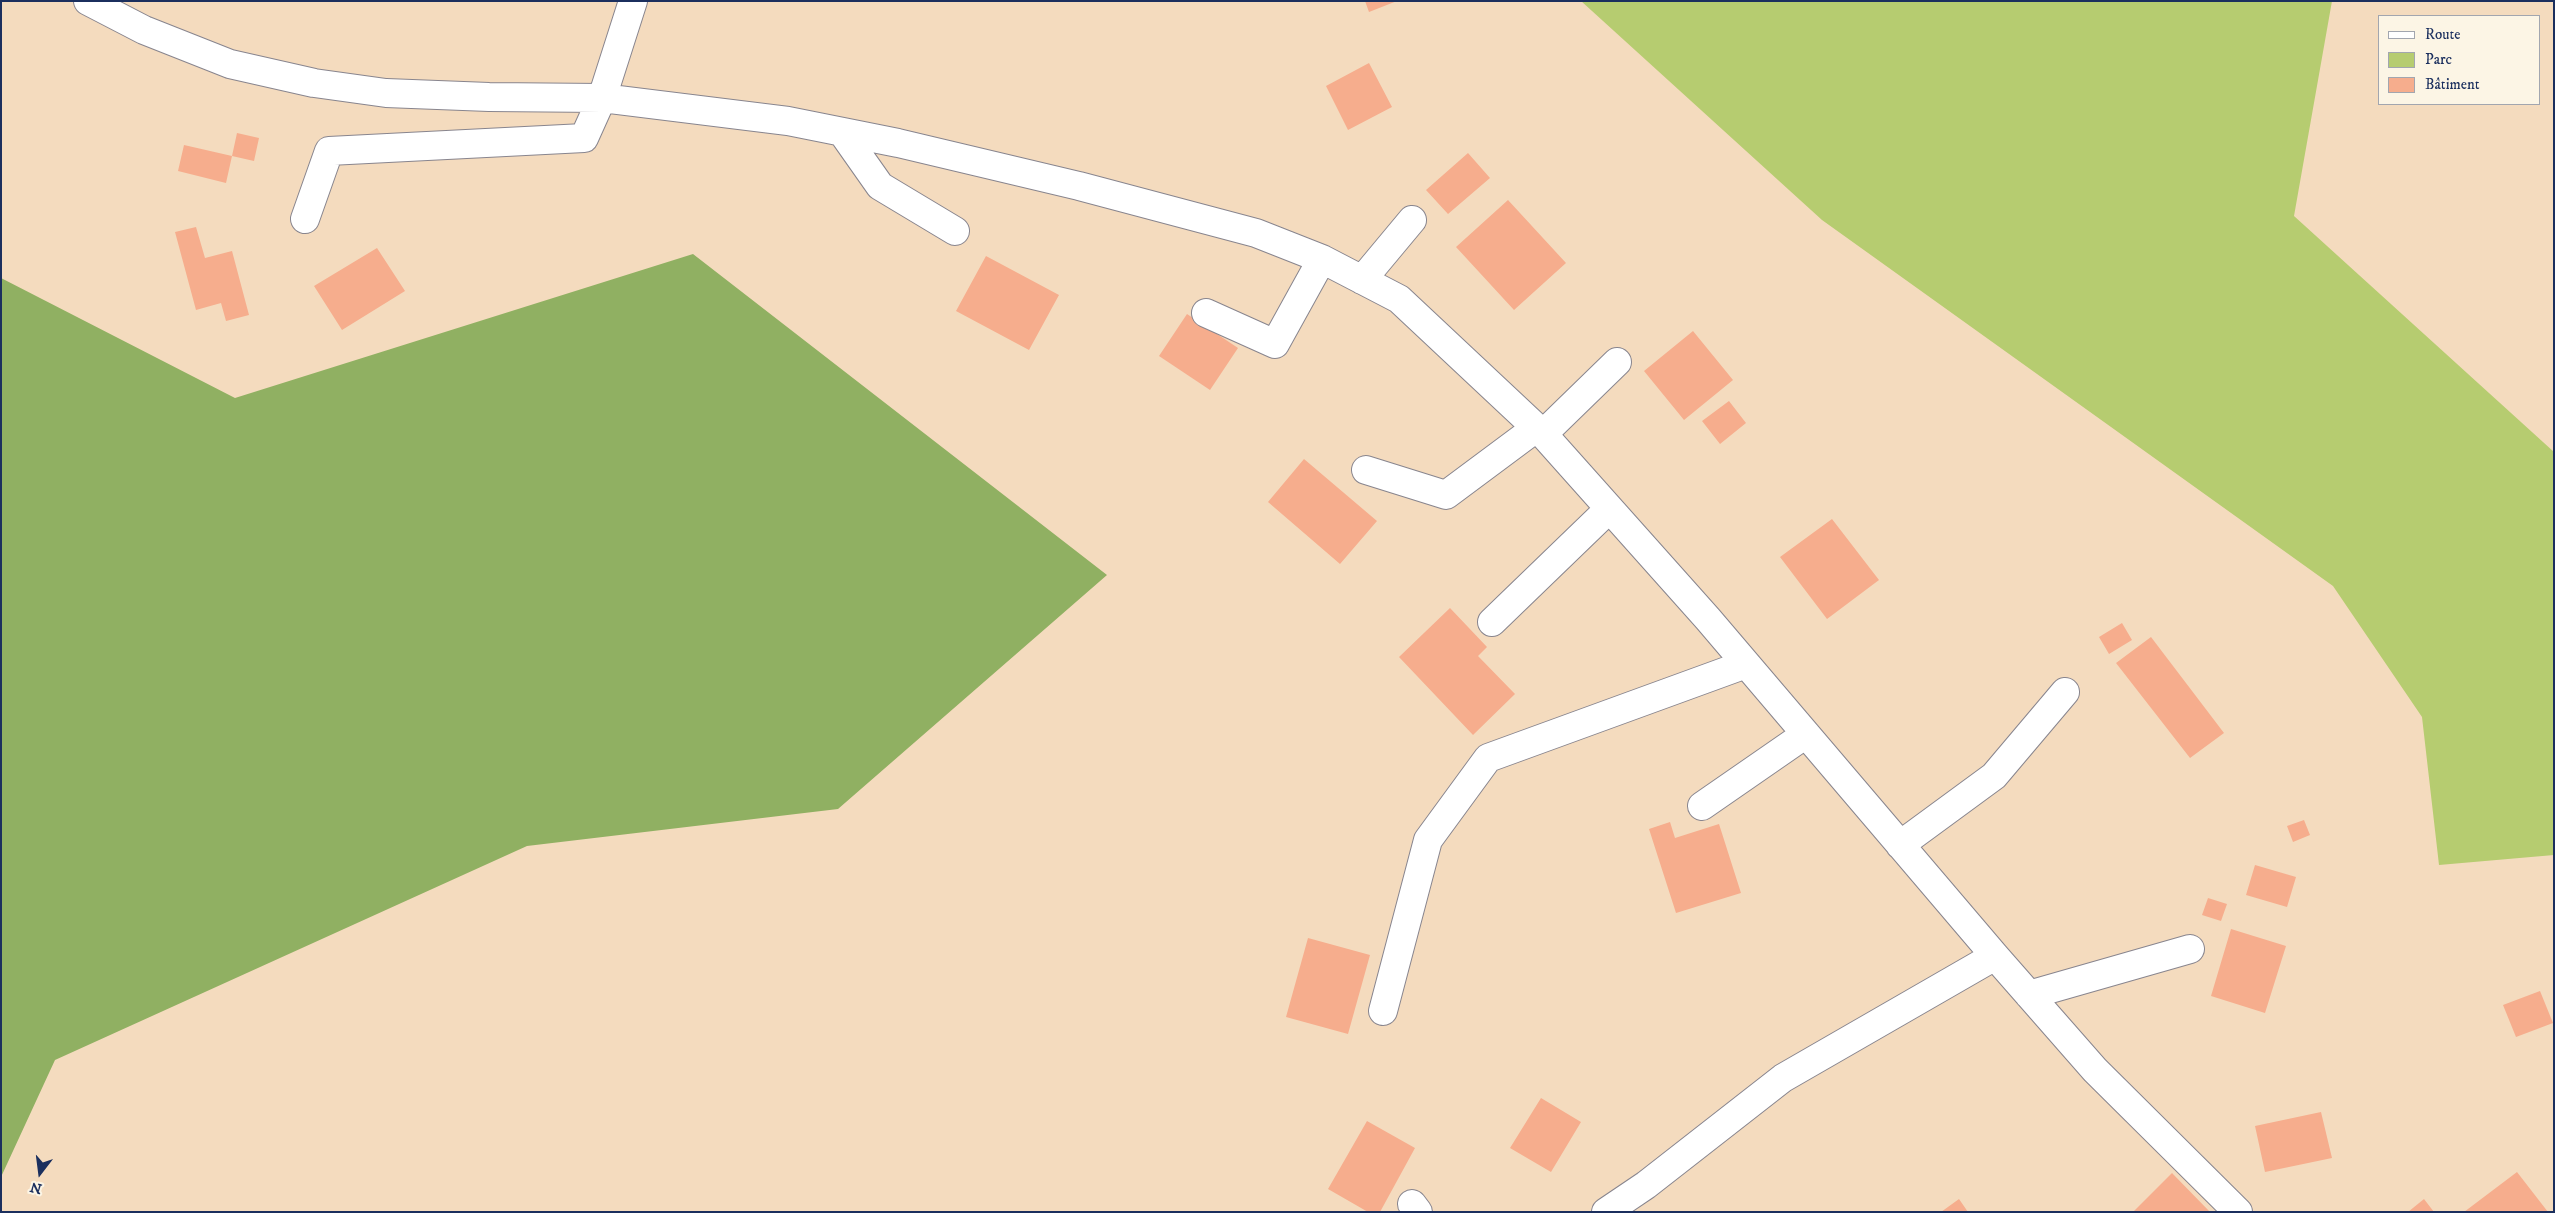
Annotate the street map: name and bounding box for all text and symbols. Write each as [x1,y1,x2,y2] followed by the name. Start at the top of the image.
[2378,15,2540,105] legend
[2425,25,2460,44] text: Route
[2425,50,2452,69] text: Parc
[2425,75,2480,94] text: Bâtiment
[15,1148,65,1198] north arrow
[28,1177,44,1198] text: N

